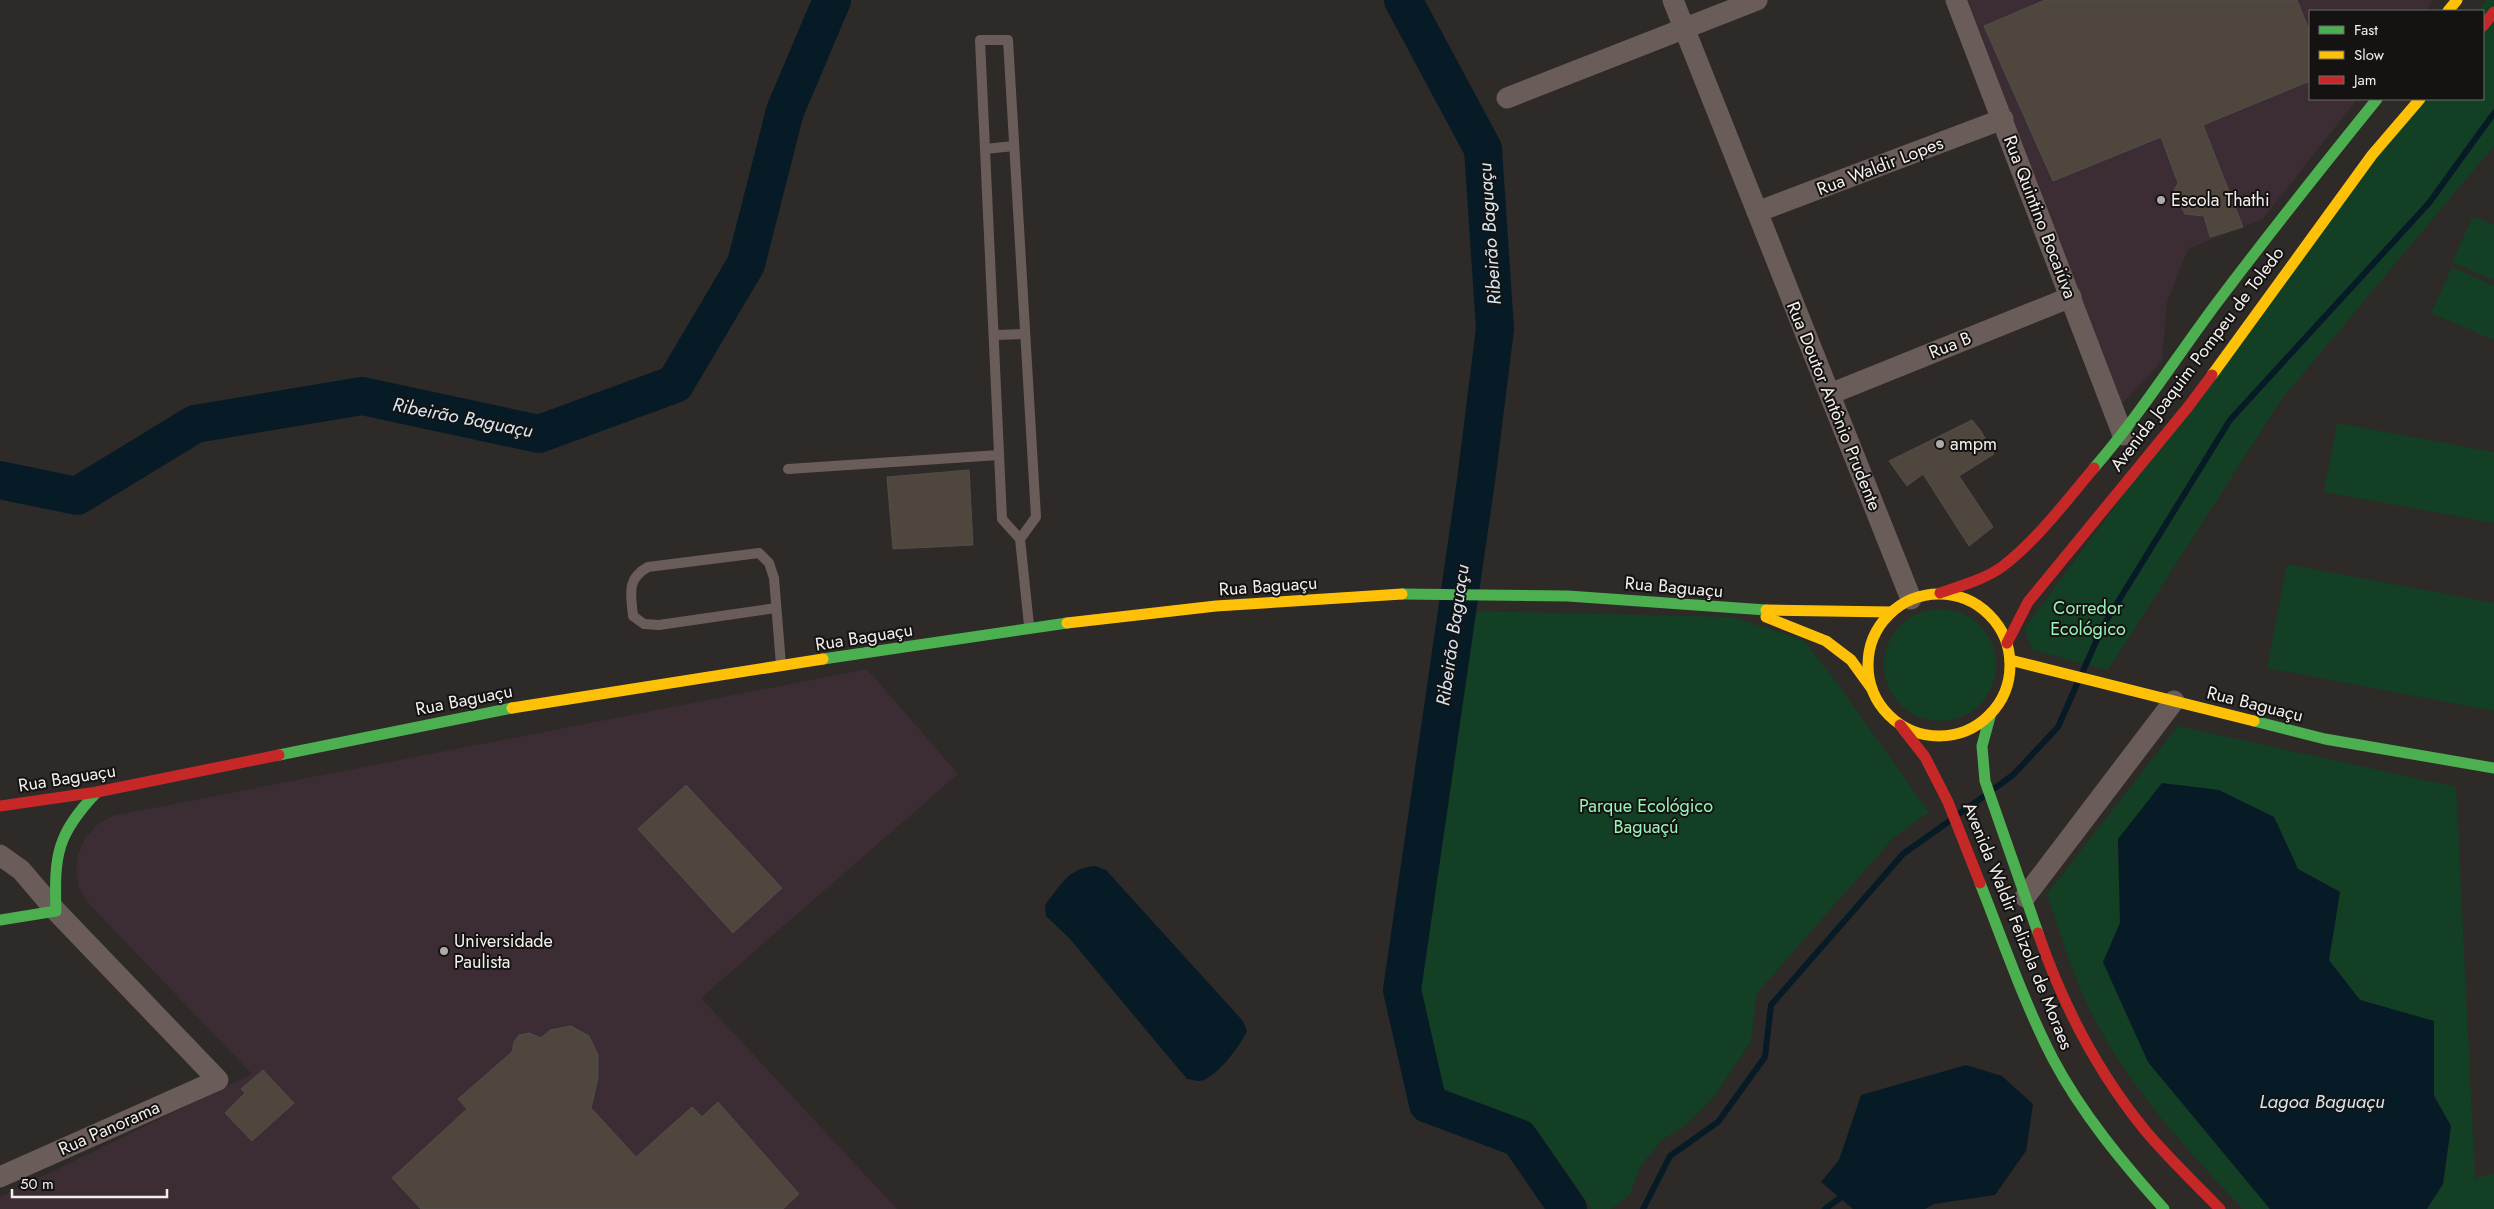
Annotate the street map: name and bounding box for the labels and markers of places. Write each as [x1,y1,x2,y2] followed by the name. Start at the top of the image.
[2171,187,2270,213] place label: Escola Thathi
[2155,194,2167,206] marker: Escola Thathi
[1950,431,1997,457] place label: ampm
[1934,438,1946,450] marker: ampm
[454,928,553,975] place label: Universidade Paulista
[438,945,450,957] marker: Universidade Paulista

